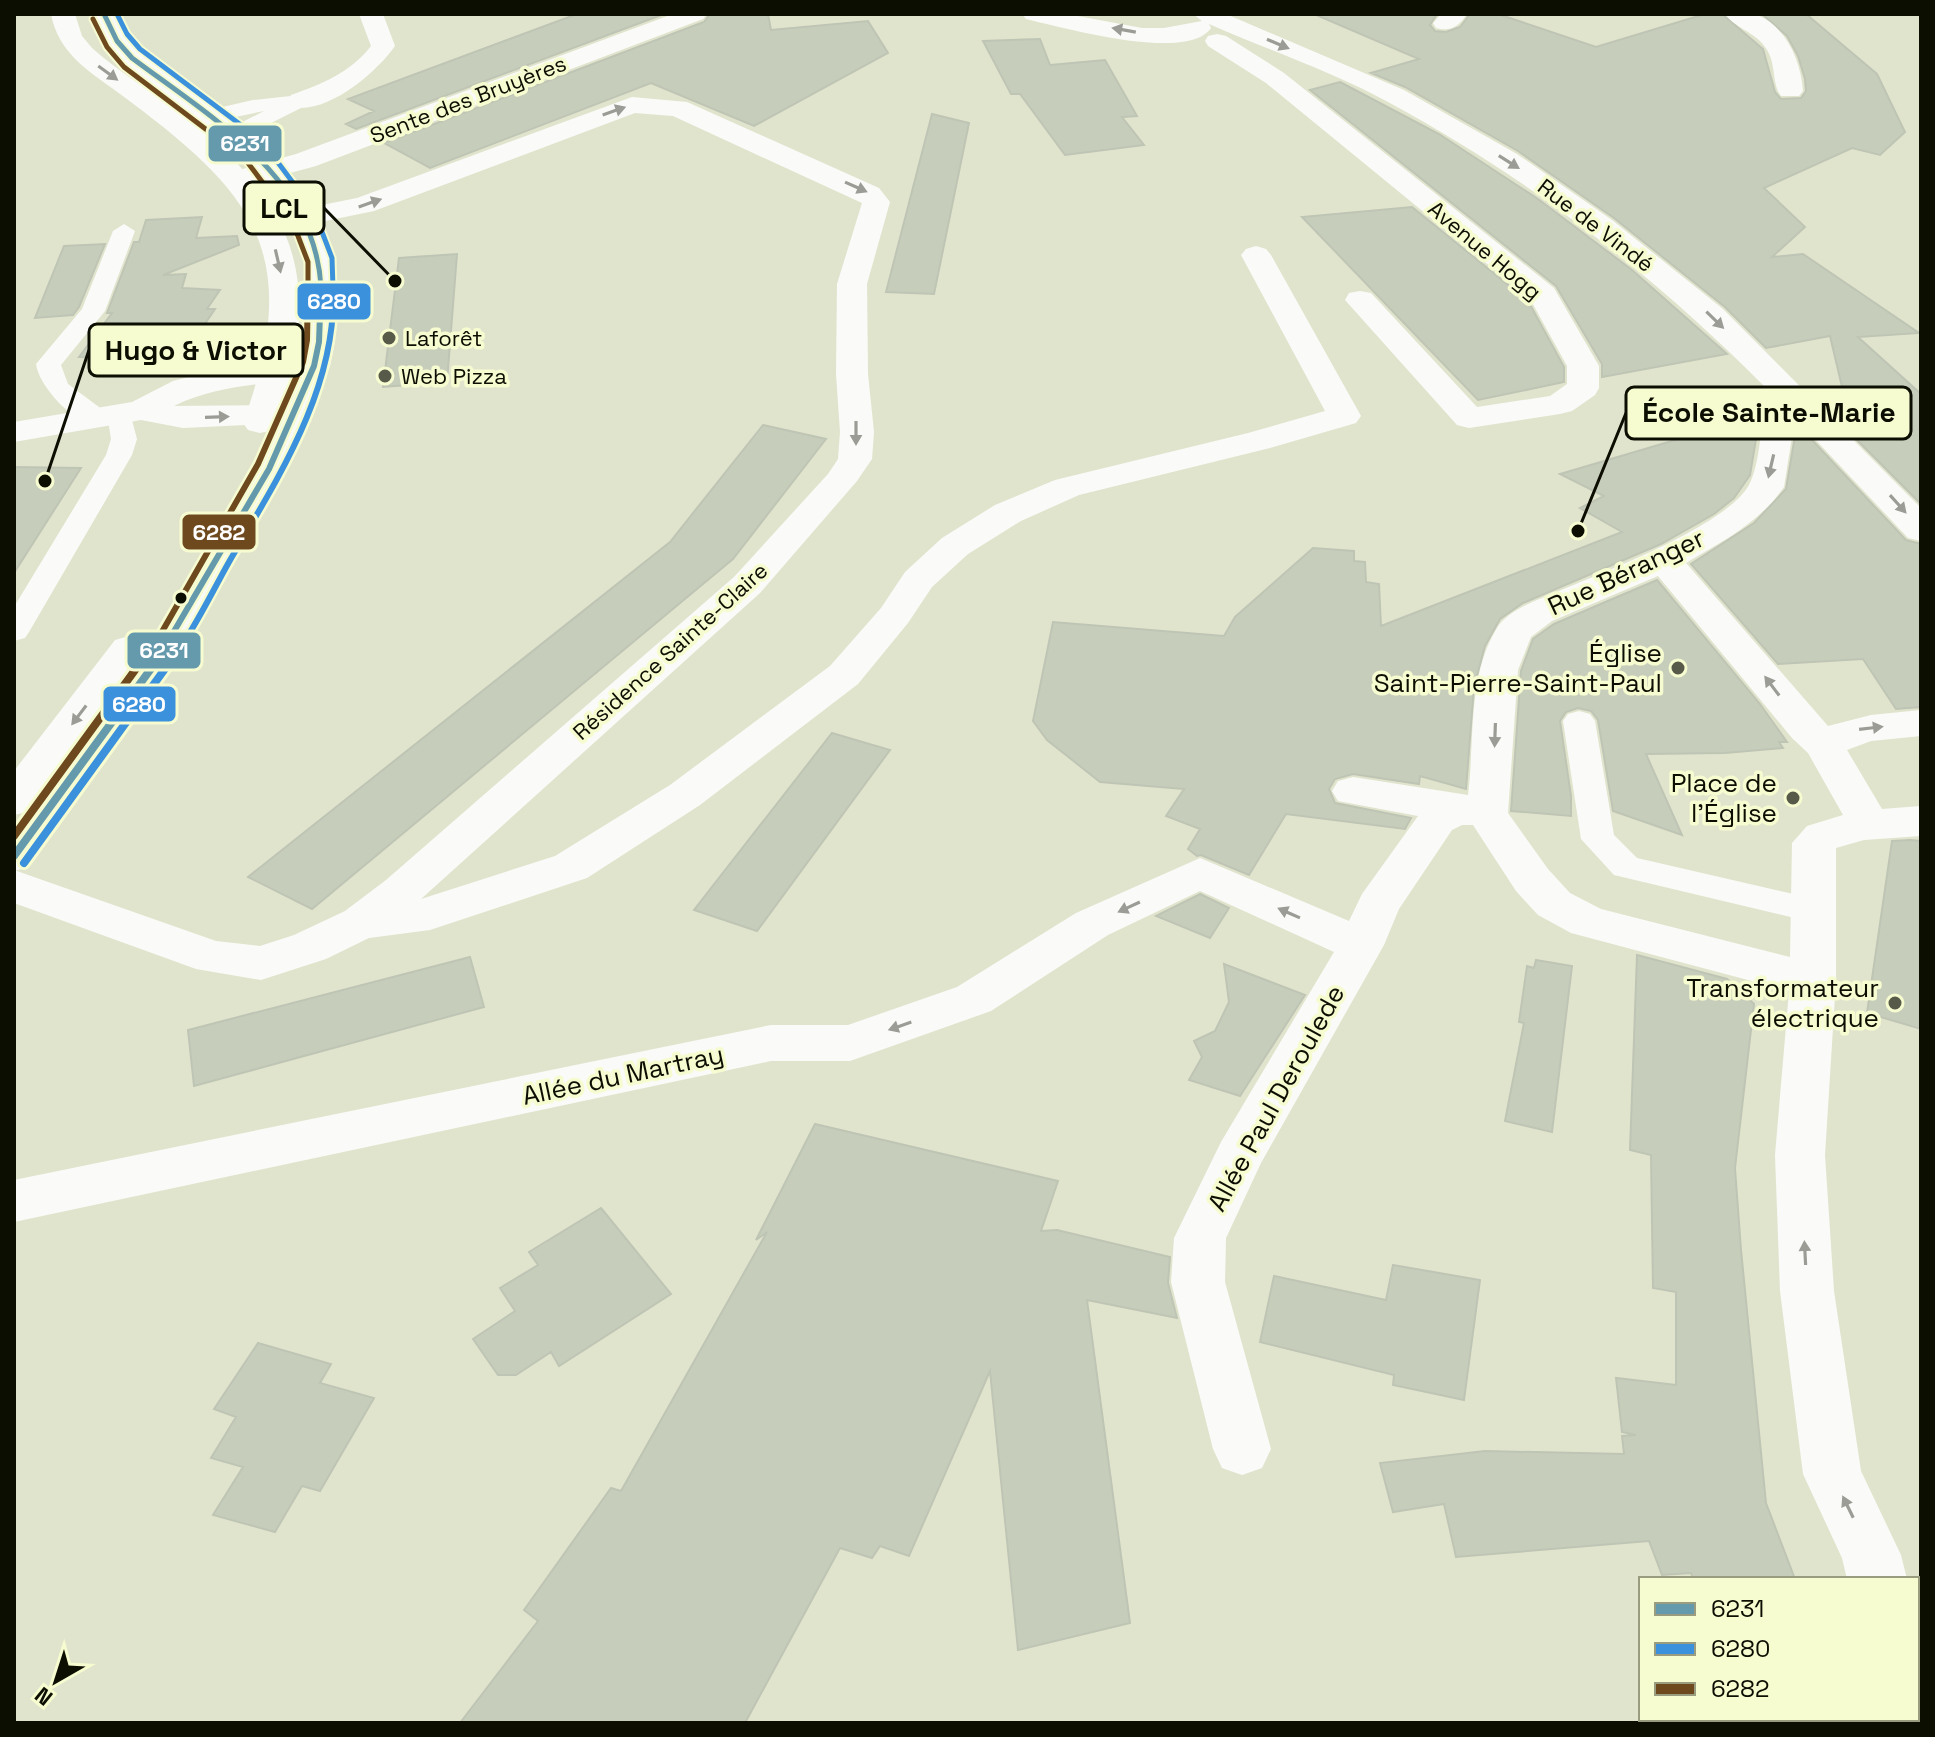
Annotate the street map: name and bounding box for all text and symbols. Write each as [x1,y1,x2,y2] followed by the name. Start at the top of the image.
[1111,24,1136,36] one-way arrow
[1266,37,1290,50] one-way arrow
[366,49,570,149] street label: Sente des Bruyères
[97,65,119,81] one-way arrow
[602,104,626,116] one-way arrow
[207,124,283,163] line badge: 6231
[220,129,270,157] text: 6231
[1498,154,1520,168] one-way arrow
[1532,172,1660,278] street label: Rue de Vindé
[844,181,867,194] one-way arrow
[244,182,324,234] callout: LCL
[260,190,308,226] text: LCL
[1423,194,1547,306] street label: Avenue Hogg
[359,196,383,208] one-way arrow
[272,249,285,274] one-way arrow
[296,282,372,321] line badge: 6280
[307,287,361,315] text: 6280
[1705,310,1724,328] one-way arrow
[89,324,303,376] callout: Hugo & Victor
[405,324,482,352] place label: Laforêt
[380,329,398,347] marker: Laforêt
[105,332,287,368] text: Hugo & Victor
[401,362,507,390] place label: Web Pizza
[376,367,394,385] marker: Web Pizza
[1626,387,1911,439] callout: École Sainte-Marie
[1642,394,1896,430] text: École Sainte-Marie
[205,410,230,423] one-way arrow
[850,420,862,446] one-way arrow
[1764,454,1777,479] one-way arrow
[1888,495,1906,514] one-way arrow
[181,513,257,551] line badge: 6282
[193,518,245,546] text: 6282
[1542,521,1710,623] street label: Rue Béranger
[567,556,773,746] street label: Résidence Sainte-Claire
[173,590,189,606] unlabelled marker
[126,631,202,670] line badge: 6231
[139,636,189,664] text: 6231
[1374,636,1662,700] place label: Église Saint-Pierre-Saint-Paul
[1669,659,1687,677] marker: Église Saint-Pierre-Saint-Paul
[1765,676,1781,697] one-way arrow
[102,685,177,723] line badge: 6280
[112,690,166,718] text: 6280
[71,704,87,726] one-way arrow
[1859,721,1884,734] one-way arrow
[1489,723,1502,748] one-way arrow
[1671,766,1777,830] place label: Place de l'Église
[1784,789,1802,807] marker: Place de l'Église
[1118,900,1141,914] one-way arrow
[1278,906,1301,920] one-way arrow
[1686,971,1879,1035] place label: Transformateur électrique
[1200,979,1352,1217] street label: Allée Paul Deroulede
[1886,994,1904,1012] marker: Transformateur électrique
[887,1021,911,1033] one-way arrow
[519,1037,727,1113] street label: Allée du Martray
[1798,1240,1811,1265] one-way arrow
[1841,1496,1855,1519] one-way arrow
[1639,1577,1919,1721] legend
[1711,1593,1764,1624] text: 6231
[1711,1633,1770,1664] text: 6280
[16,1641,96,1721] north arrow
[1711,1673,1770,1704] text: 6282
[29,1681,58,1712] text: N

